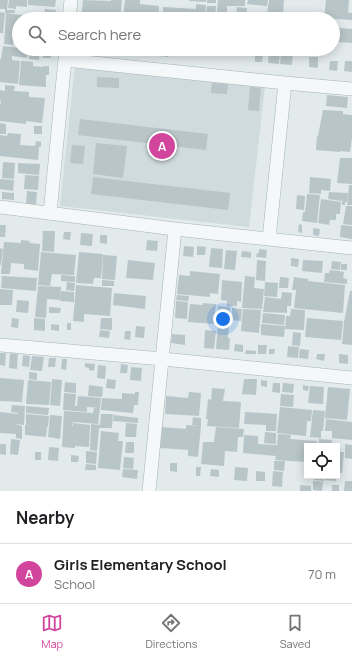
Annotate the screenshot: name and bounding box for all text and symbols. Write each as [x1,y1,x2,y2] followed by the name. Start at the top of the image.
[12,12,340,56] search box
[26,23,48,45] icon: search
[58,24,141,45] text: Search here
[149,131,175,161] pin: A
[213,309,233,329] your location
[304,443,340,479] map controls
[304,443,340,479] button: locate
[16,506,74,529] text: Nearby
[54,554,227,575] text: Girls Elementary School
[25,565,33,583] text: A
[308,565,336,583] text: 70 m
[54,575,95,593] text: School
[41,612,63,651] tab: Map
[145,612,198,651] tab: Directions
[280,612,311,651] tab: Saved

